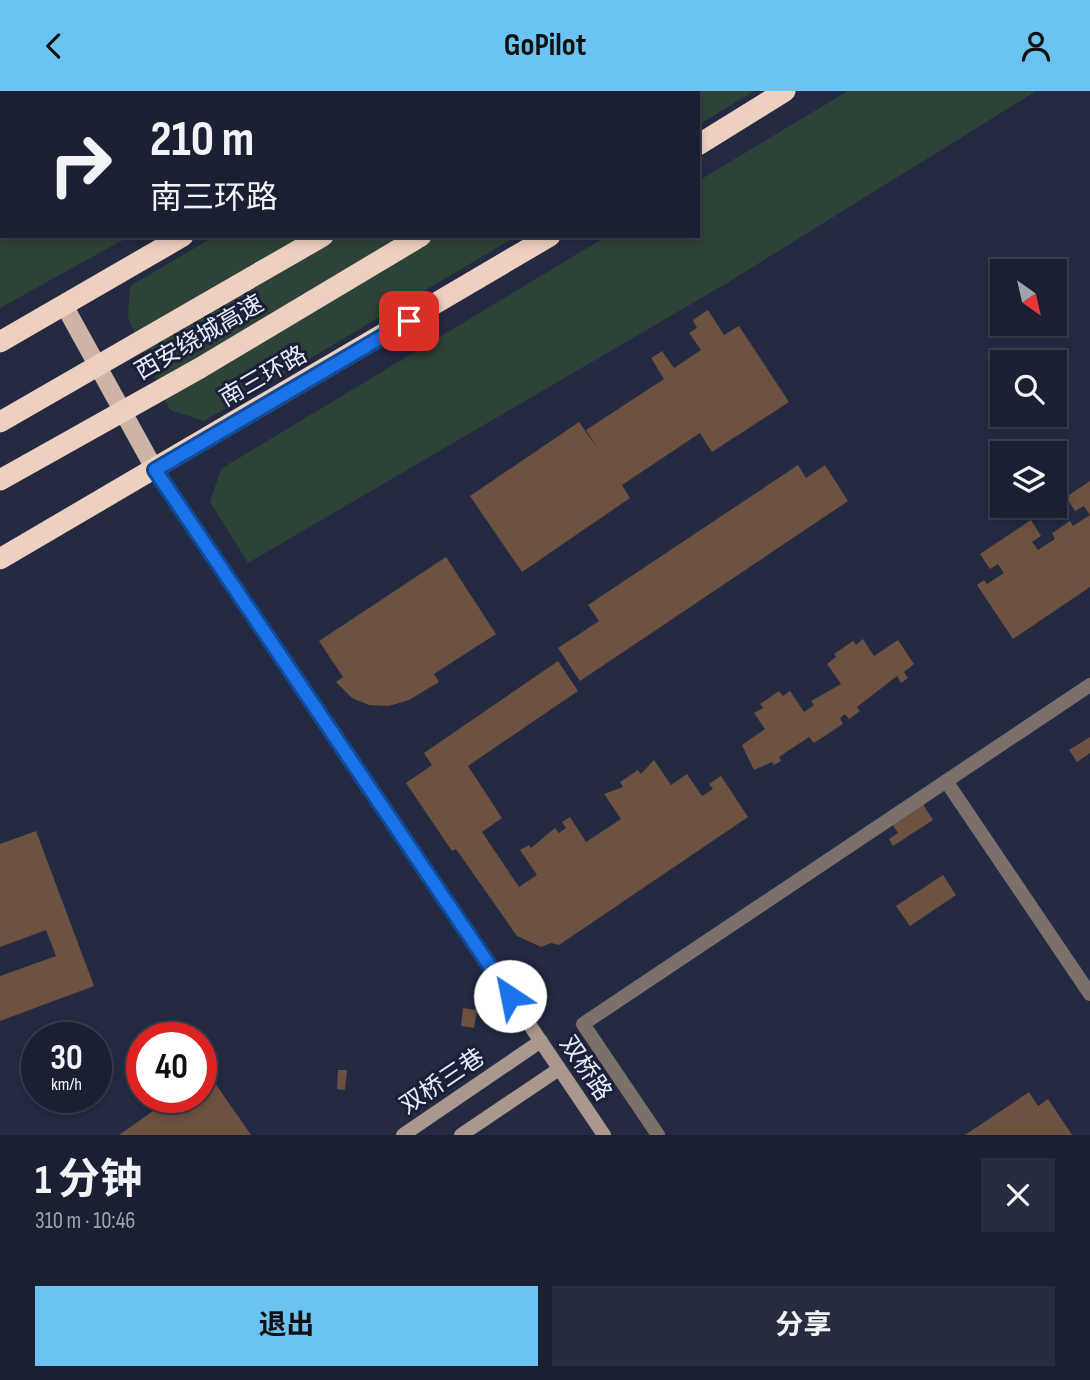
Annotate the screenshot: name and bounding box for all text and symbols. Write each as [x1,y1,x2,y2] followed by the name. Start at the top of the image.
[504,26,586,65] text: GoPilot
[35,27,73,65] icon: back
[1017,27,1055,65] icon: person
[150,111,254,170] text: 210 m
[35,119,126,210] icon: right
[150,179,278,218] text: 南三环路
[990,259,1068,336] north arrow
[990,259,1067,518] map controls
[130,289,269,386] street label: 西安绕城高速
[379,291,439,351] pin
[390,302,428,340] icon: arrive
[214,340,312,413] street label: 南三环路
[990,350,1067,427] button: search
[990,441,1067,518] button: layers
[473,959,547,1033] position arrow
[126,1022,217,1113] speed limit sign: 40
[553,1030,618,1106] street label: 双桥路
[50,1037,83,1080] text: 30
[394,1043,490,1120] street label: 双桥三巷
[51,1074,82,1095] text: km/h
[35,1155,142,1206] text: 1 分钟
[981,1158,1055,1232] button: close
[35,1207,135,1235] text: 310 m · 10:46
[35,1286,538,1366] button: 退出
[552,1286,1055,1366] button: 分享

